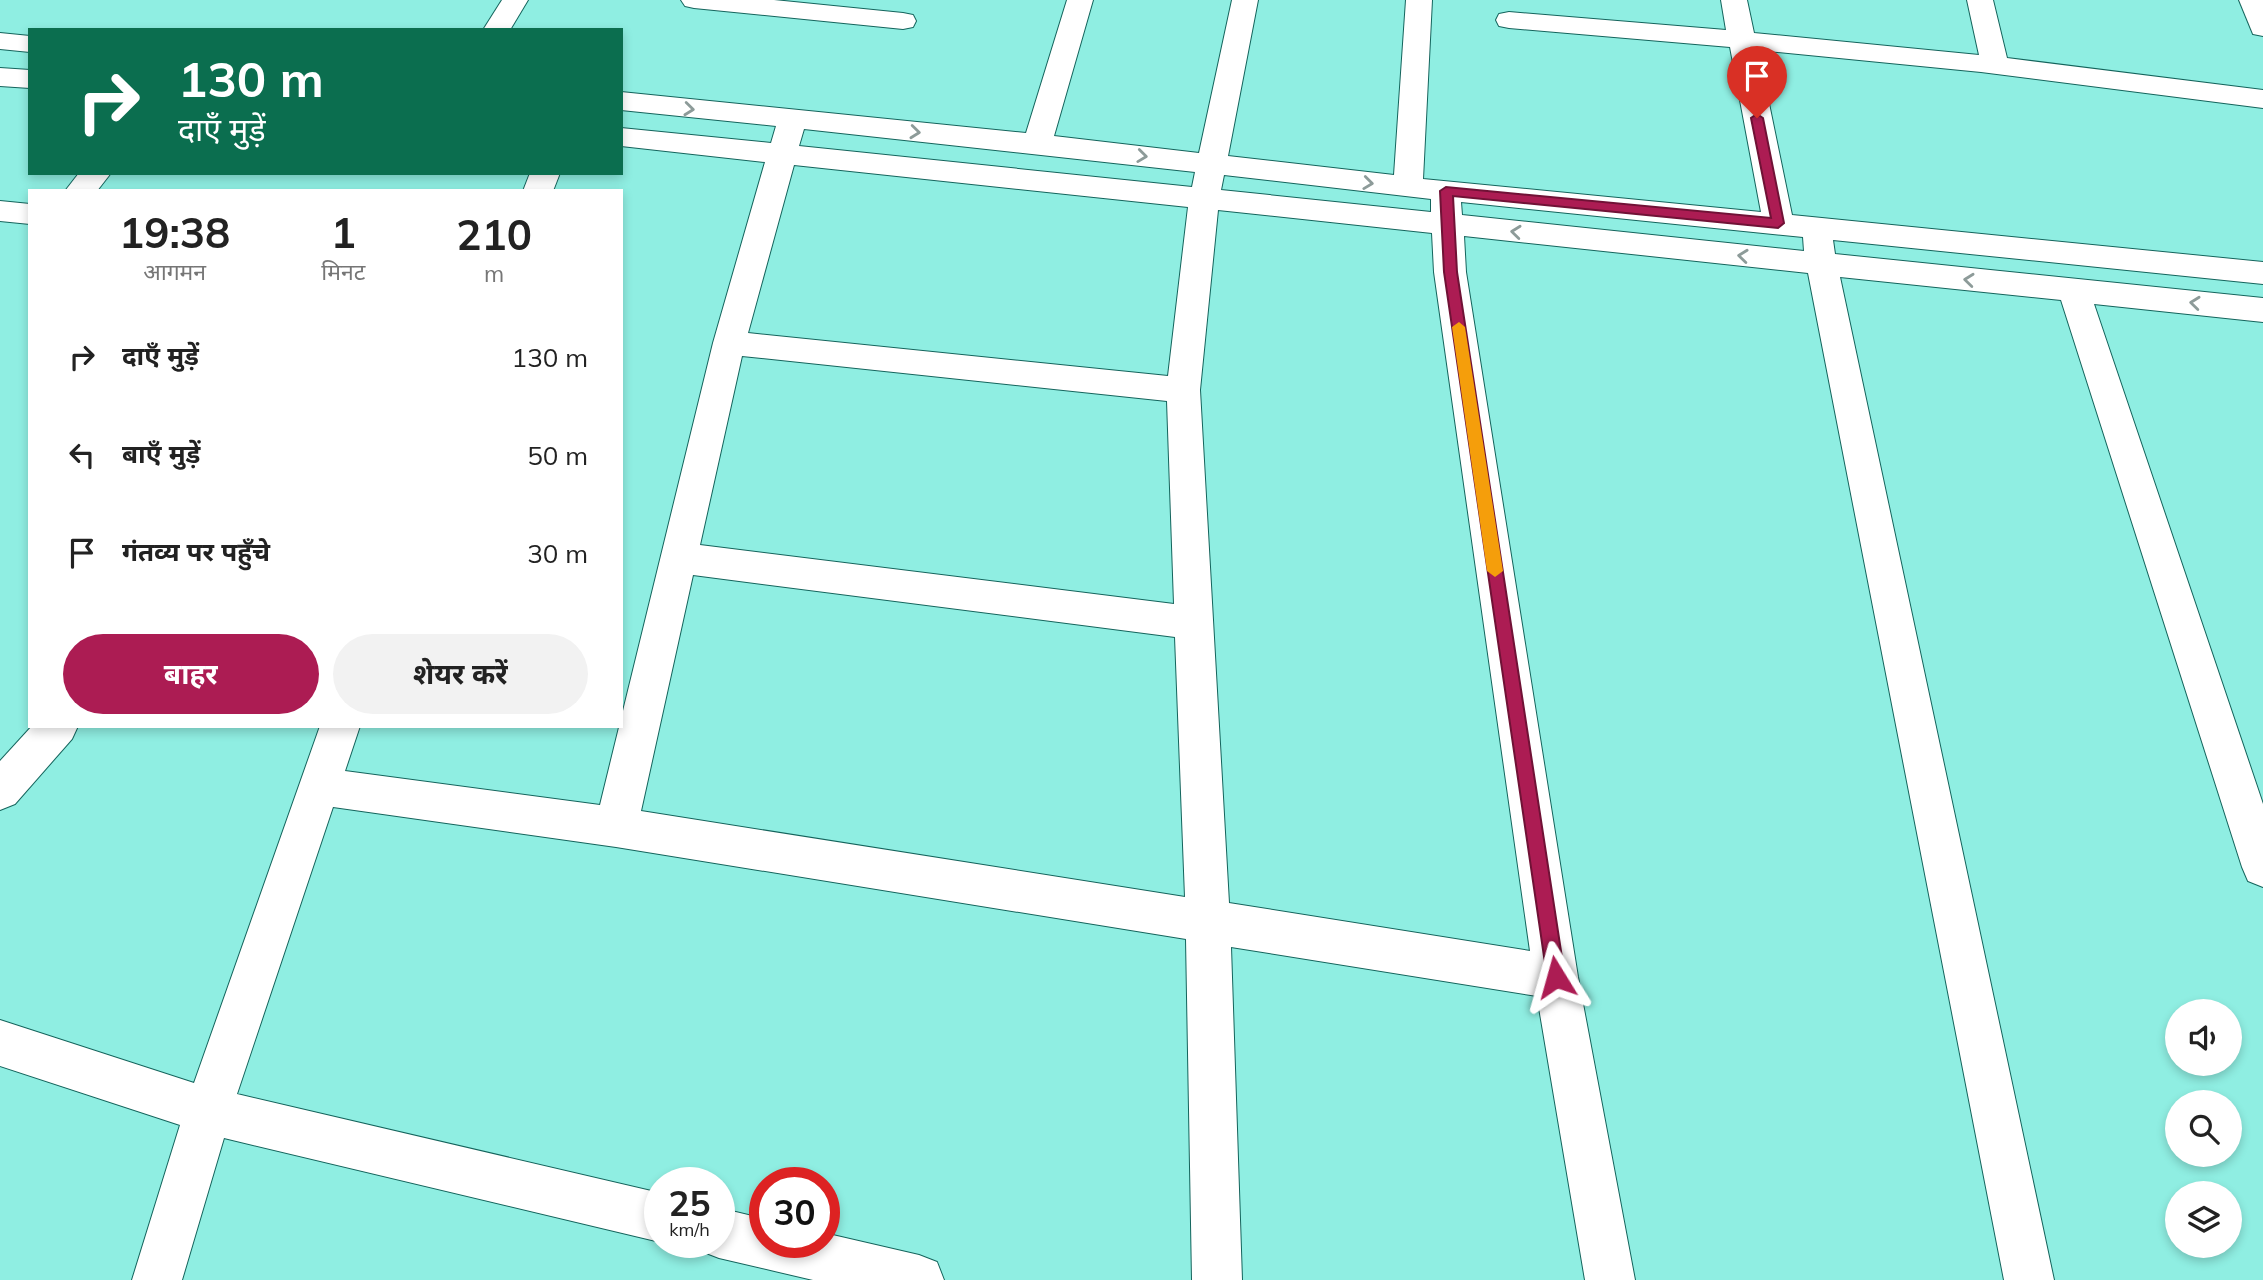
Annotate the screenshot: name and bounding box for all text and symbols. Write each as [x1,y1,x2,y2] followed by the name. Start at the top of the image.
[1727,46,1787,118] pin
[178,48,324,109] text: 130 m
[63,56,154,147] icon: right
[1738,57,1776,95] icon: arrive
[683,101,695,116] one-way arrow
[178,109,266,149] text: दाएँ मुड़ें
[910,124,921,139] one-way arrow
[1136,149,1147,164] one-way arrow
[1362,175,1373,190] one-way arrow
[119,206,230,259] text: 19:38
[331,206,356,259] text: 1
[456,208,532,261] text: 210
[1510,225,1521,240] one-way arrow
[1737,249,1748,264] one-way arrow
[143,257,206,286] text: आगमन
[321,257,365,286] text: मिनट
[484,259,504,288] text: m
[1963,273,1975,288] one-way arrow
[2189,296,2200,311] one-way arrow
[63,338,101,376] icon: right
[122,339,199,372] text: दाएँ मुड़ें
[512,341,588,374] text: 130 m
[63,436,101,474] icon: left
[122,437,200,470] text: बाएँ मुड़ें
[527,439,588,472] text: 50 m
[63,534,101,572] icon: arrive
[122,535,270,568] text: गंतव्य पर पहुँचे
[527,537,588,570] text: 30 m
[63,634,319,714] button: बाहर
[333,634,588,714] button: शेयर करें
[1519,940,1593,1014] position arrow
[2165,999,2242,1258] map controls
[2165,999,2242,1076] button: sound
[2165,1090,2242,1167] button: search
[749,1167,840,1258] speed limit sign: 30
[668,1181,711,1225] text: 25
[2165,1181,2242,1258] button: layers
[669,1218,710,1241] text: km/h

